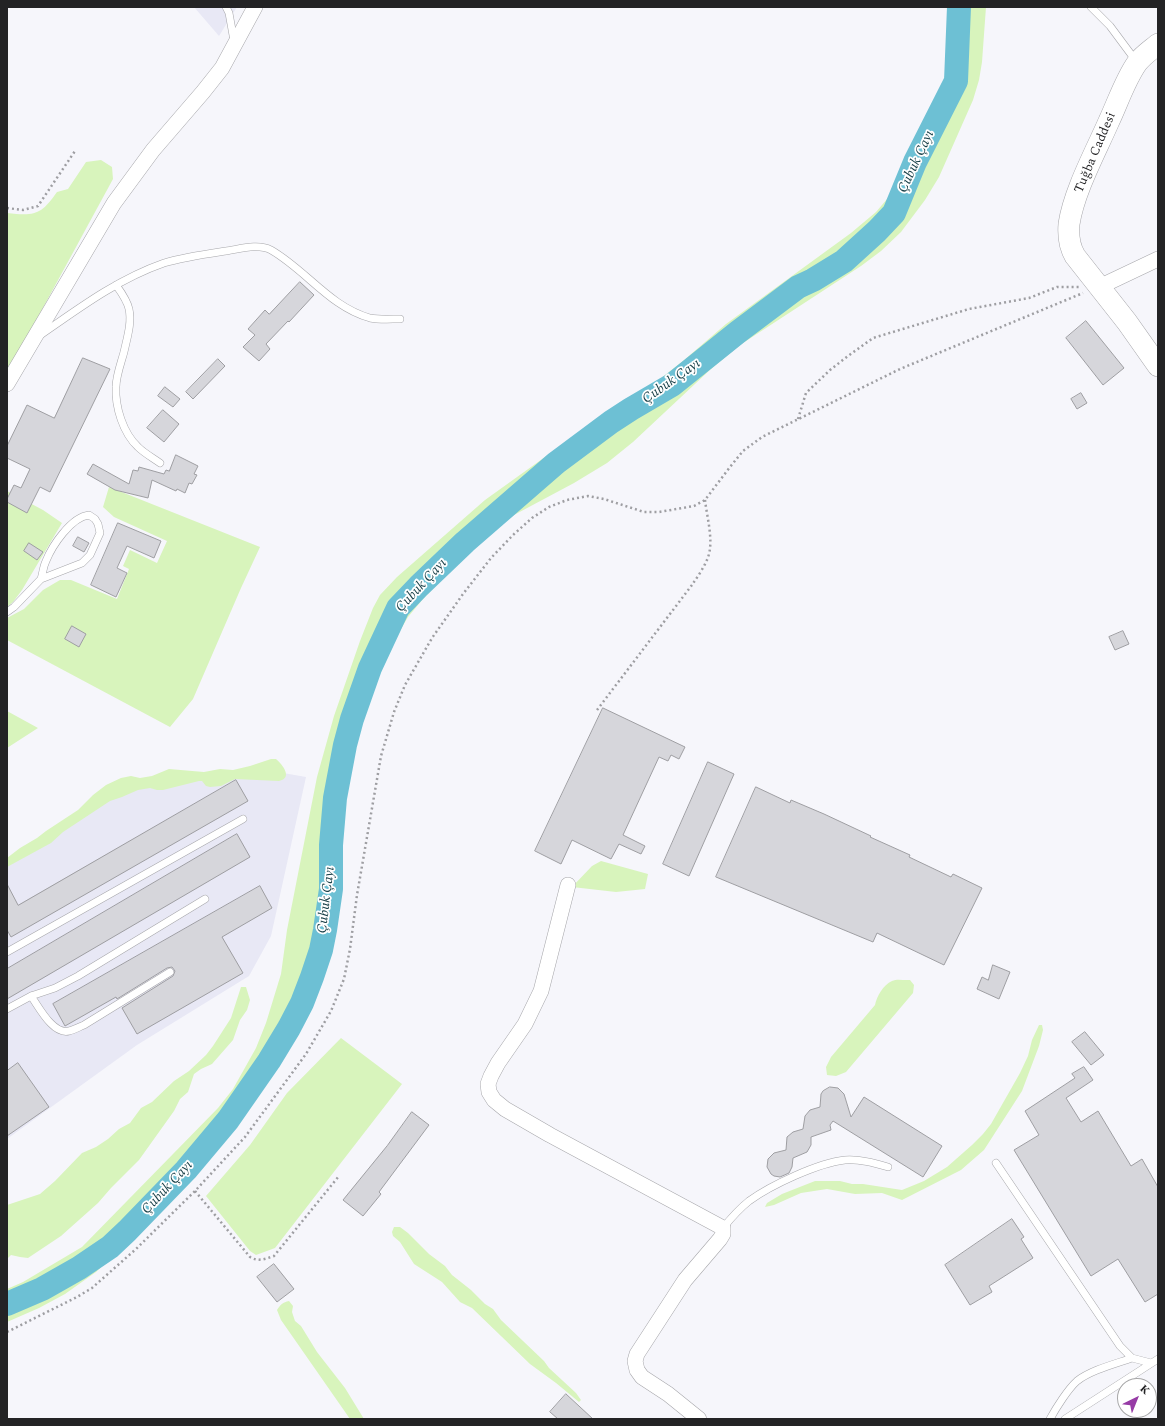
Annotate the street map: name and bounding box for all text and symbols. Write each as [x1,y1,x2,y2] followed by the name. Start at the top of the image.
[1072,110,1120,196] street label: Tuğba Caddesi
[895,128,939,196] water label: Çubuk Çayı
[640,356,704,408] water label: Çubuk Çayı
[393,556,451,616] water label: Çubuk Çayı
[315,866,339,934] water label: Çubuk Çayı
[139,1158,197,1218] water label: Çubuk Çayı
[1117,1378,1157,1418] north arrow
[1136,1380,1154,1399] text: K

